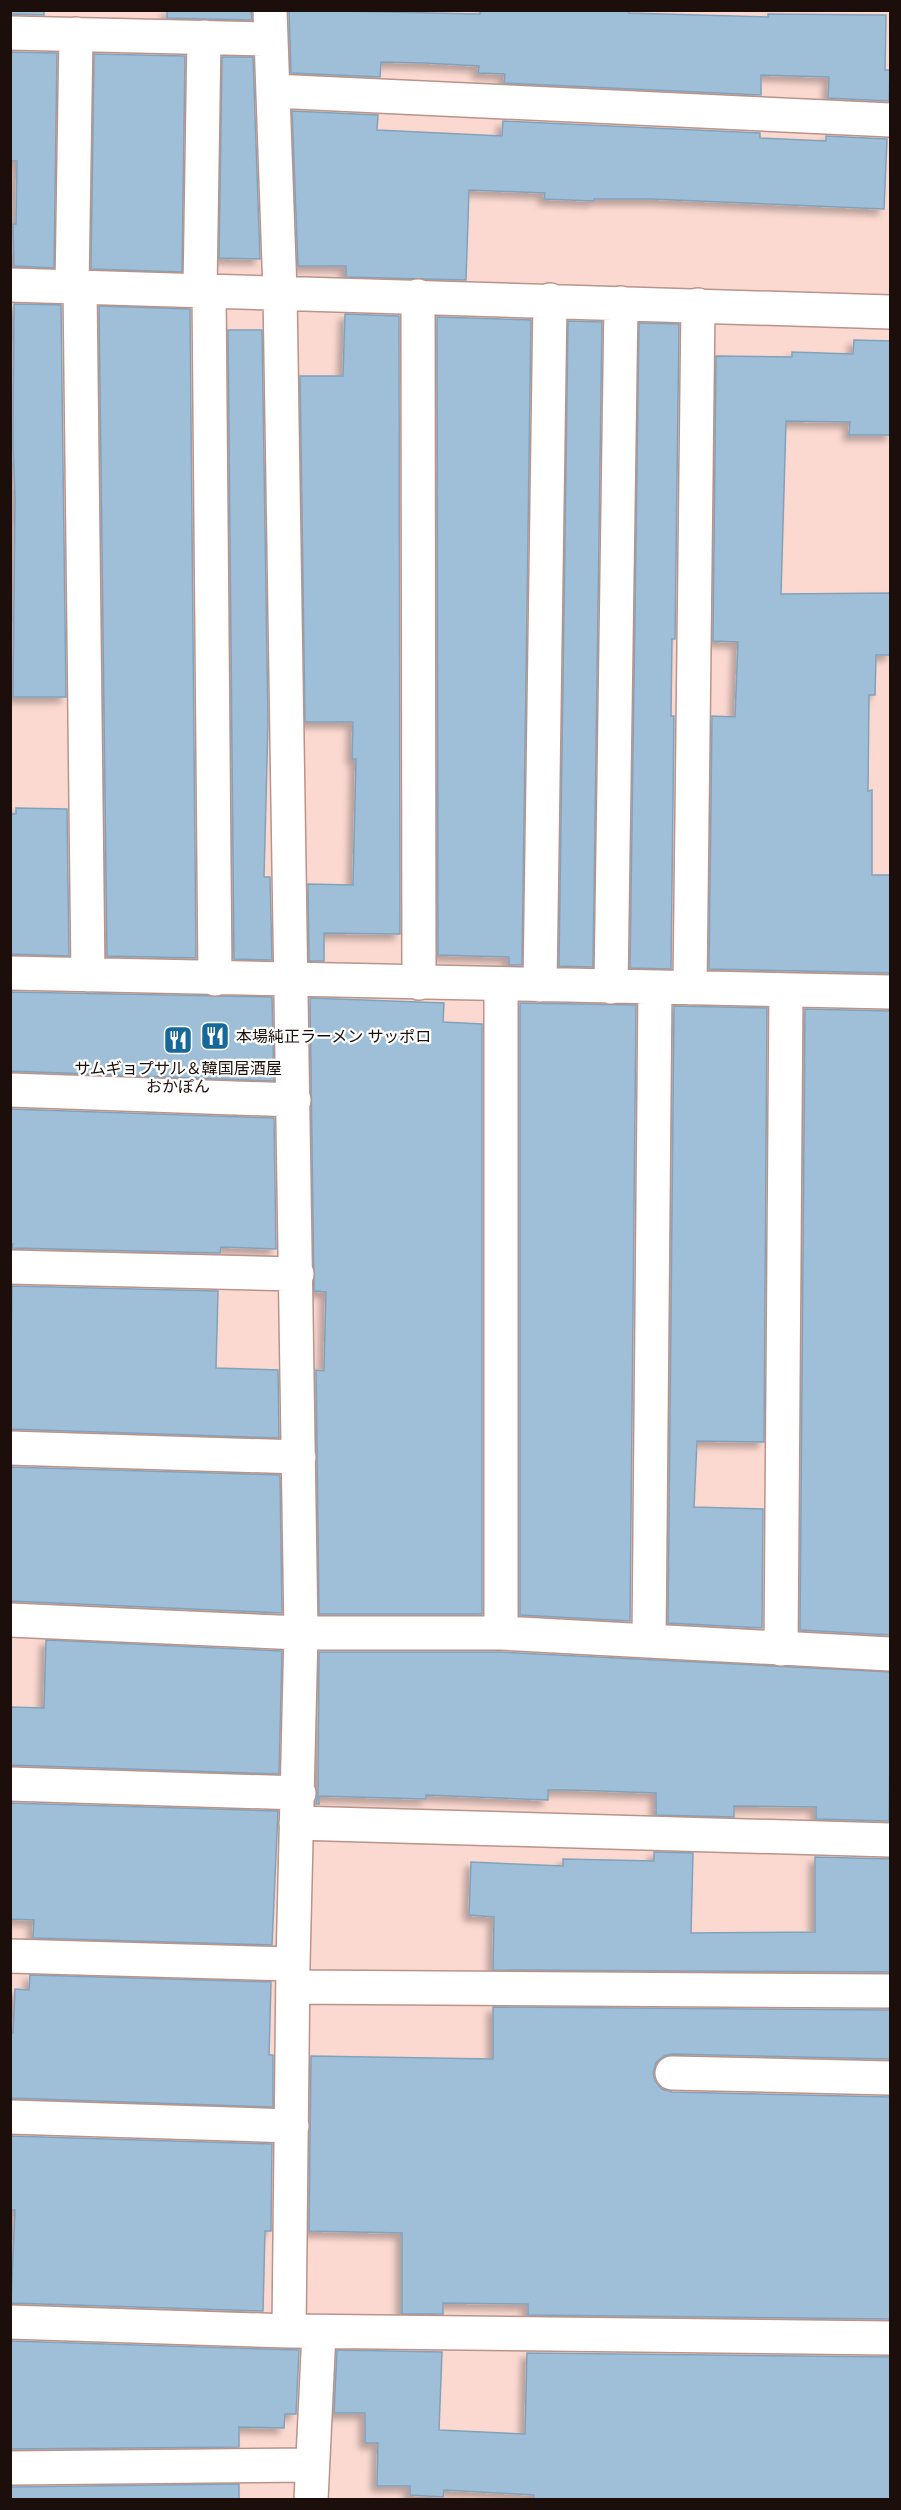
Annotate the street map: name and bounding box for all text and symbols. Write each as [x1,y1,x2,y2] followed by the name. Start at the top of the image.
[199,1020,231,1052] restaurant icon: 本場純正ラーメン サッポロ
[162,1024,194,1056] restaurant icon: サムギョプサル＆韓国居酒屋 おかぽん
[236,1026,431,1046] place label: 本場純正ラーメン サッポロ
[74,1058,282,1096] place label: サムギョプサル＆韓国居酒屋 おかぽん

